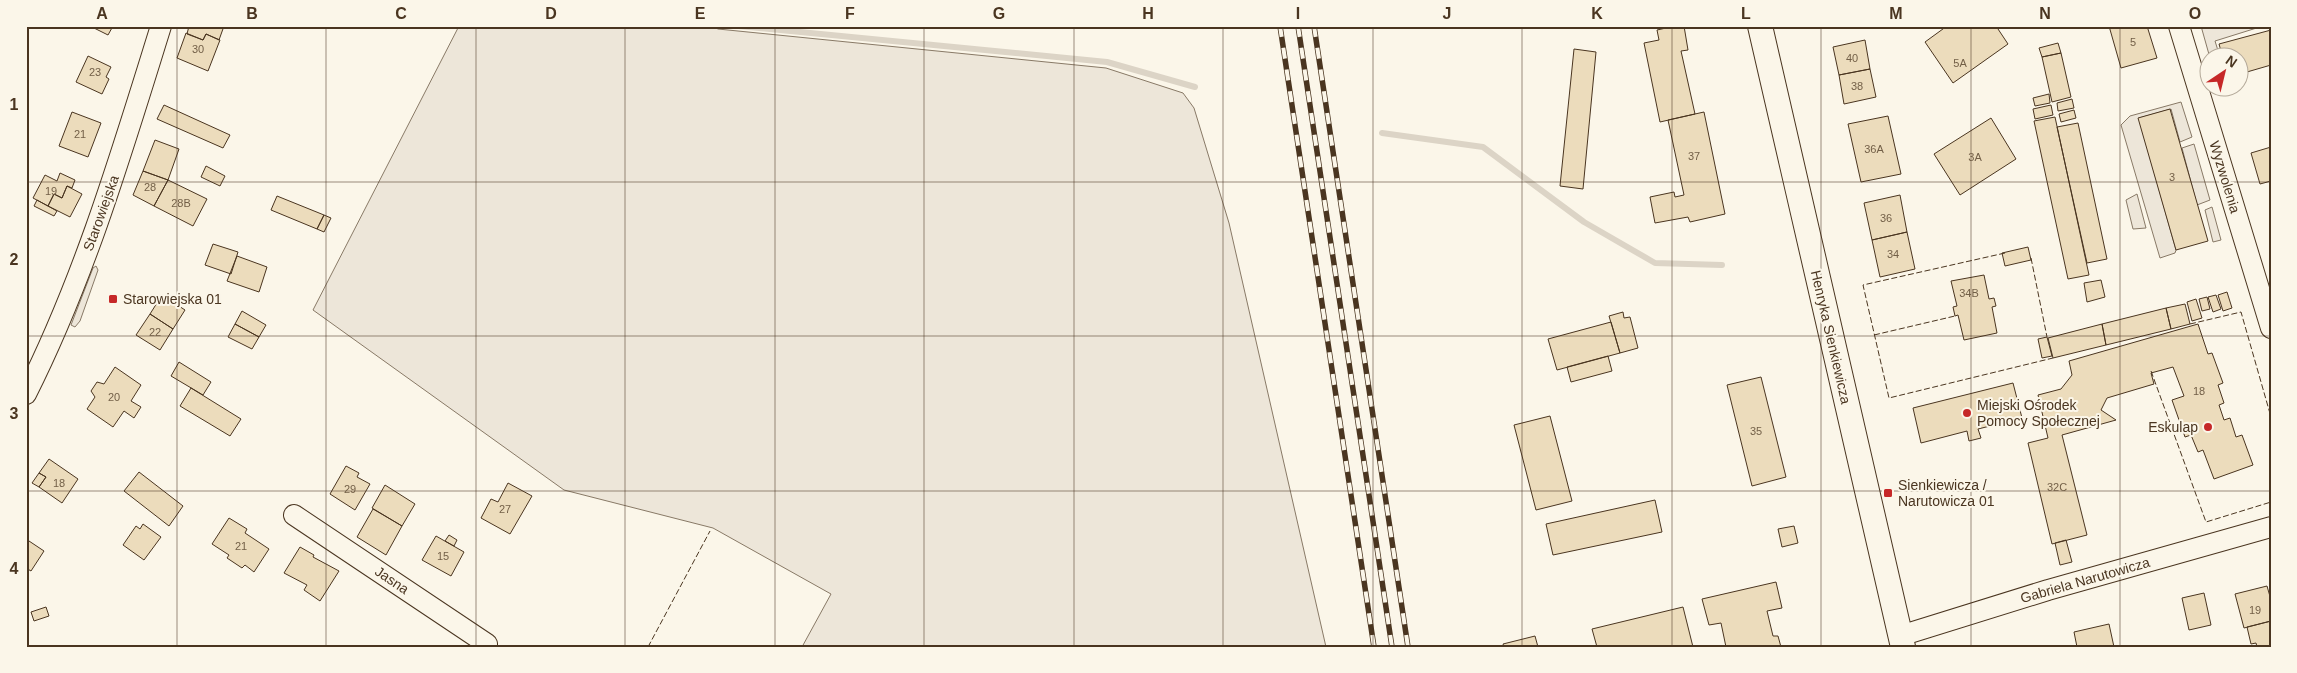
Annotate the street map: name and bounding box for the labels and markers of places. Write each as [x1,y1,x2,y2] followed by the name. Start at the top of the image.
[123,291,222,307] place label: Starowiejska 01
[107,293,119,305] marker: Starowiejska 01
[1977,397,2100,429] place label: Miejski Ośrodek Pomocy Społecznej
[1961,407,1973,419] marker: Miejski Ośrodek Pomocy Społecznej
[2148,419,2198,435] place label: Eskulap
[2202,421,2214,433] marker: Eskulap
[1898,477,1995,509] place label: Sienkiewicza / Narutowicza 01
[1882,487,1894,499] marker: Sienkiewicza / Narutowicza 01

